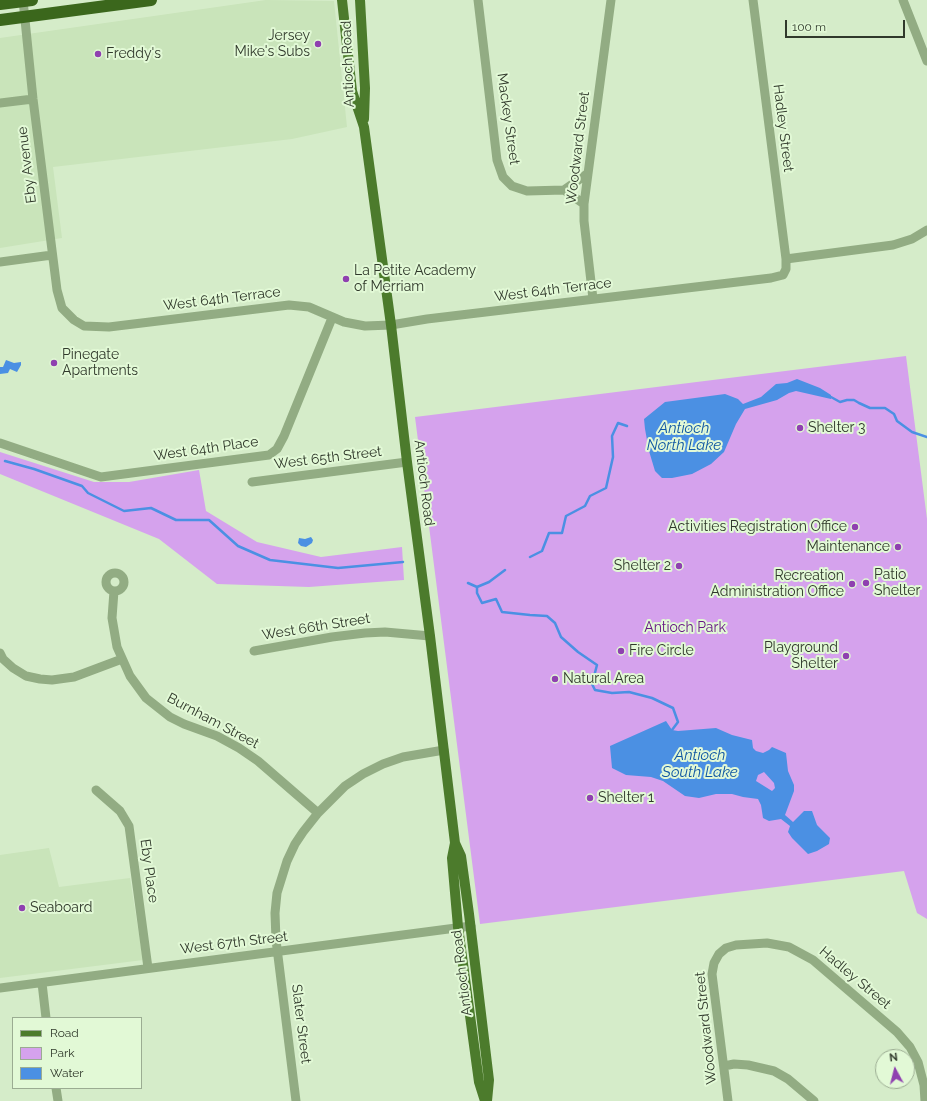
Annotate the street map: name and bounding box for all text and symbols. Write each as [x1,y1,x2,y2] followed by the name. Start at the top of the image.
[787,12,907,38] scale bar
[338,20,358,108] street label: Antioch Road
[792,20,826,34] text: 100 m
[234,28,310,60] place label: Jersey Mike's Subs
[313,39,323,49] marker: Jersey Mike's Subs
[106,46,161,62] place label: Freddy's
[93,49,103,59] marker: Freddy's
[493,72,523,166] street label: Mackey Street
[769,83,797,173] street label: Hadley Street
[563,91,593,205] street label: Woodward Street
[14,126,40,204] street label: Eby Avenue
[354,263,476,296] place label: La Petite Academy of Merriam
[341,274,351,284] marker: La Petite Academy of Merriam
[493,274,613,306] street label: West 64th Terrace
[162,283,282,315] street label: West 64th Terrace
[62,347,138,380] place label: Pinegate Apartments
[49,358,59,368] marker: Pinegate Apartments
[647,419,721,454] water label: Antioch North Lake
[808,420,865,436] place label: Shelter 3
[795,423,805,433] marker: Shelter 3
[153,433,259,465] street label: West 64th Place
[410,439,438,527] street label: Antioch Road
[273,443,383,473] street label: West 65th Street
[668,519,847,535] place label: Activities Registration Office
[850,522,860,532] marker: Activities Registration Office
[806,539,890,555] place label: Maintenance
[893,542,903,552] marker: Maintenance
[614,558,671,574] place label: Shelter 2
[674,561,684,571] marker: Shelter 2
[874,567,920,600] place label: Patio Shelter
[711,568,844,600] place label: Recreation Administration Office
[861,578,871,588] marker: Patio Shelter
[847,579,857,589] marker: Recreation Administration Office
[261,610,371,644] street label: West 66th Street
[644,620,726,636] park label: Antioch Park
[764,640,838,672] place label: Playground Shelter
[629,643,694,659] place label: Fire Circle
[616,646,626,656] marker: Fire Circle
[841,651,851,661] marker: Playground Shelter
[563,671,644,687] place label: Natural Area
[550,674,560,684] marker: Natural Area
[164,690,262,752] street label: Burnham Street
[662,746,738,781] water label: Antioch South Lake
[598,790,654,806] place label: Shelter 1
[585,793,595,803] marker: Shelter 1
[136,838,162,904] street label: Eby Place
[30,900,92,916] place label: Seaboard
[17,903,27,913] marker: Seaboard
[179,928,289,958] street label: West 67th Street
[448,929,476,1017] street label: Antioch Road
[816,943,894,1013] street label: Hadley Street
[692,971,720,1085] street label: Woodward Street
[288,983,314,1065] street label: Slater Street
[12,1017,142,1089] legend
[50,1026,79,1040] text: Road
[50,1046,75,1060] text: Park
[875,1049,915,1089] north arrow
[889,1051,899,1065] text: N
[50,1066,84,1080] text: Water

